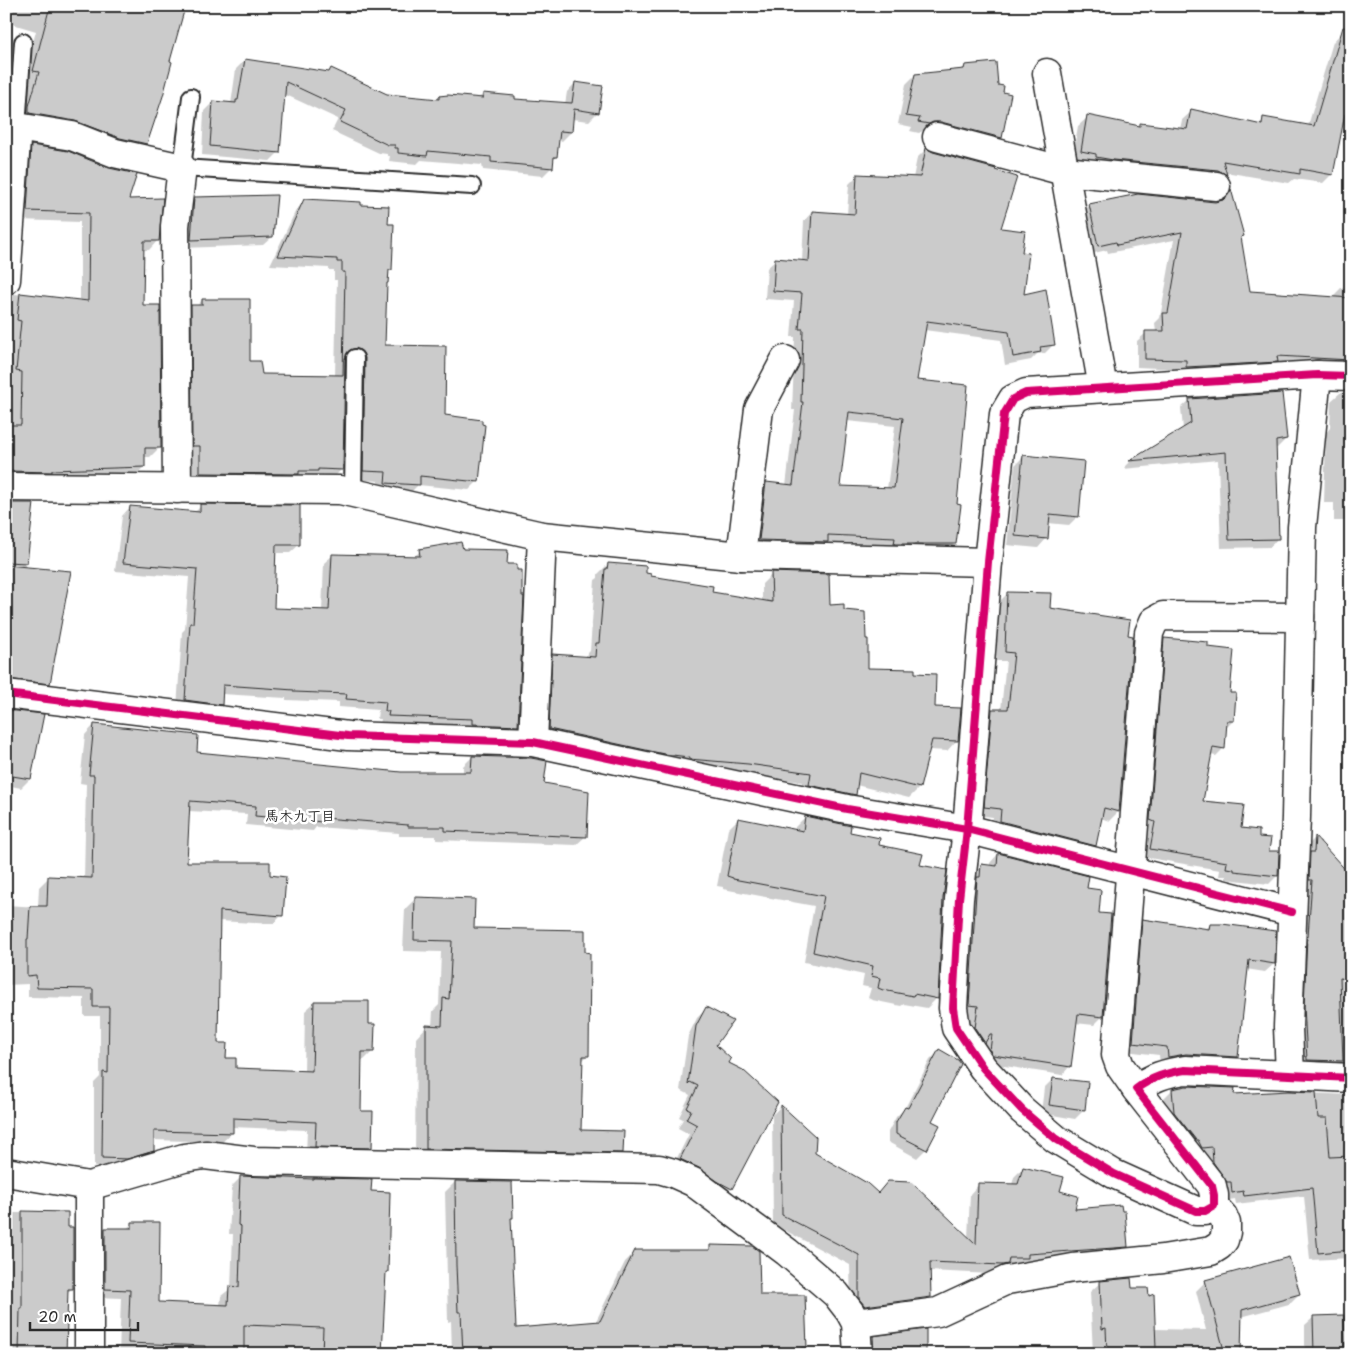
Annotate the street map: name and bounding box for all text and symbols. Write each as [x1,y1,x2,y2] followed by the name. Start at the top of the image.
[265,807,335,825] district label: 馬木九丁目
[30,1300,138,1332] scale bar
[38,1307,77,1327] text: 20 m

